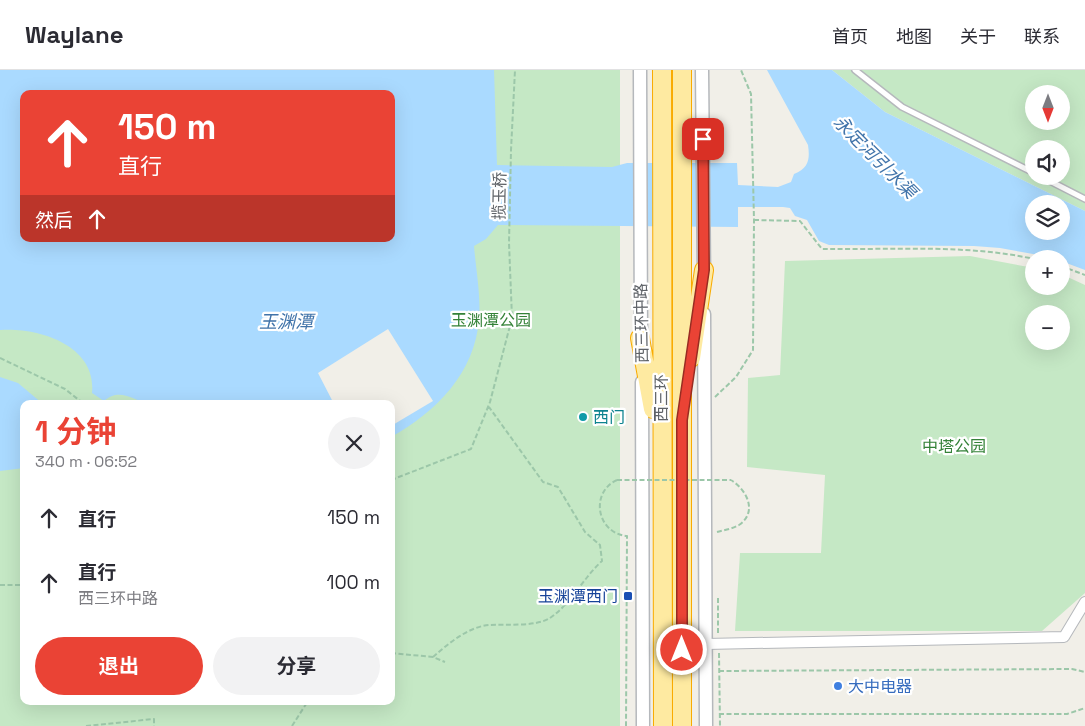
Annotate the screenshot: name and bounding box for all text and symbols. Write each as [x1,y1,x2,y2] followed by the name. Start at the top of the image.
[25,19,124,50] text: Waylane
[832,25,868,48] text: 首页
[896,25,932,48] text: 地图
[960,25,996,48] text: 关于
[1024,25,1060,48] text: 联系
[1025,85,1070,130] north arrow
[1025,85,1070,350] map controls
[118,105,216,149] text: 150 m
[35,110,100,175] icon: ahead
[829,110,924,205] water label: 永定河引水渠
[682,118,724,160] pin
[689,125,717,153] icon: arrive
[1025,140,1070,185] button: sound
[118,152,162,180] text: 直行
[489,172,510,220] street label: 揽玉桥
[1025,195,1070,240] button: layers
[83,205,111,233] icon: ahead
[35,208,73,233] text: 然后
[1025,250,1070,295] button: +
[630,283,653,363] street label: 西三环中路
[1025,305,1070,350] button: −
[259,310,316,333] water label: 玉渊潭
[451,310,531,331] park label: 玉渊潭公园
[651,374,672,422] street label: 西三环
[593,407,625,428] place label: 西门
[577,411,589,423] marker: 西门
[35,412,116,451] text: 1 分钟
[328,417,380,469] button: close
[922,436,986,457] park label: 中塔公园
[35,451,137,472] text: 340 m · 06:52
[35,504,63,532] icon: ahead
[327,505,380,530] text: 150 m
[78,507,116,532] text: 直行
[78,560,116,585] text: 直行
[35,569,63,597] icon: ahead
[326,570,380,595] text: 100 m
[538,586,618,607] place label: 玉渊潭西门
[78,588,158,609] text: 西三环中路
[622,590,634,602] marker: 玉渊潭西门
[655,623,707,675] position arrow
[35,637,203,695] button: 退出
[213,637,380,695] button: 分享
[848,676,912,697] place label: 大中电器
[832,680,844,692] marker: 大中电器

